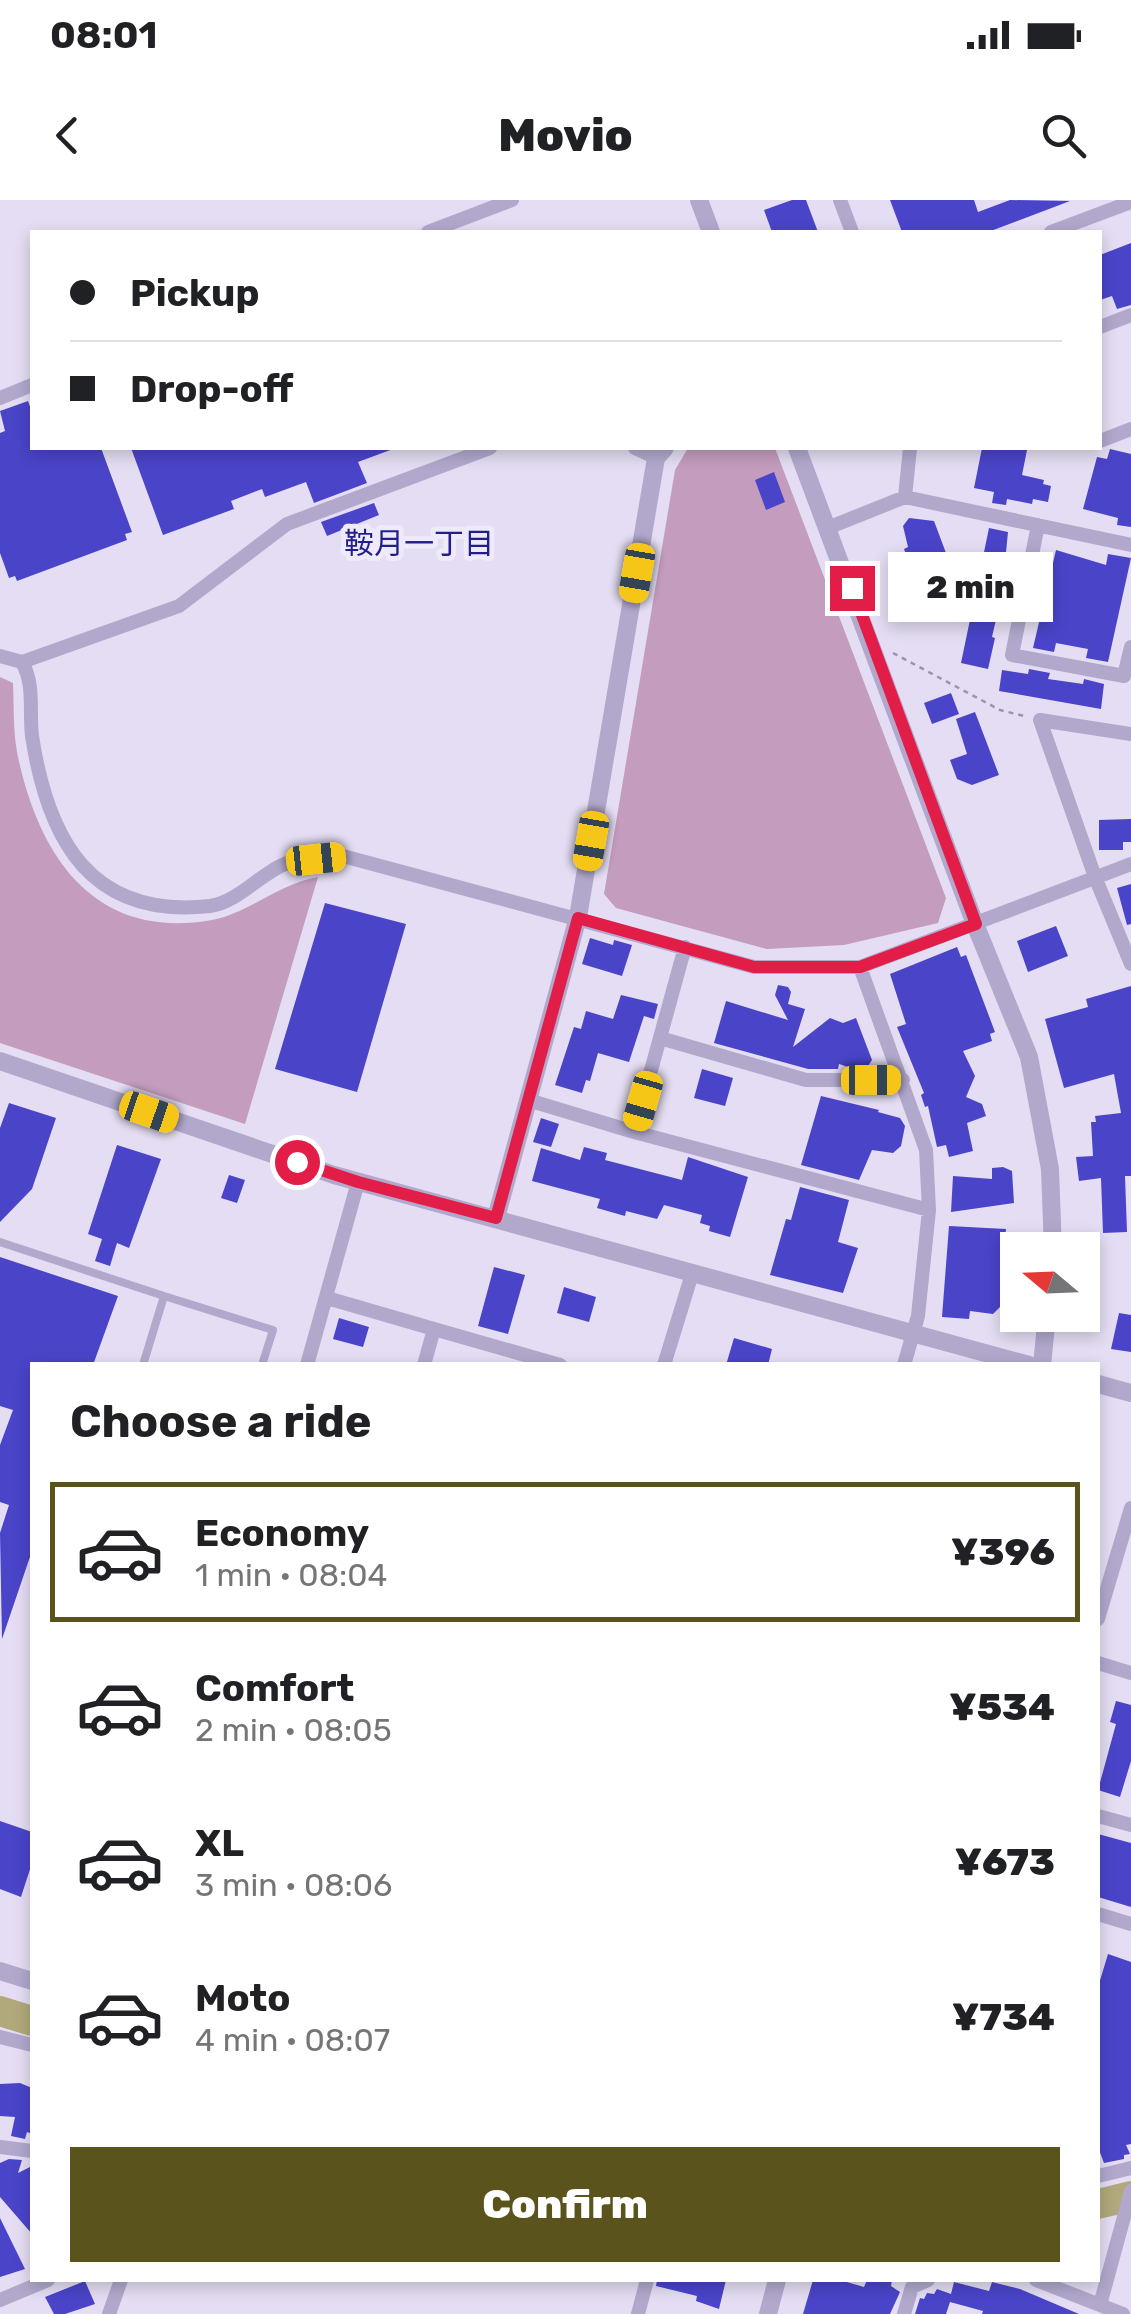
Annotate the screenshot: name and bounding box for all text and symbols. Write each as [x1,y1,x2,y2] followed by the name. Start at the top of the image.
[50,12,157,58] text: 08:01
[40,108,95,163] icon: back
[1036,108,1091,163] icon: search
[498,109,633,162] text: Movio
[130,270,259,316] text: Pickup
[130,366,293,412] text: Drop-off
[344,526,494,562] district label: 鞍月一丁目
[617,541,657,605] car
[887,553,1052,623] callout: 2 min
[830,566,875,611] route end
[926,568,1015,606] text: 2 min
[571,809,611,873] car
[285,841,347,877] car
[841,1065,901,1095] car
[620,1068,666,1134] car
[116,1088,182,1136] car
[275,1140,320,1185] route start
[1000,1232,1100,1332] north arrow
[1000,1232,1100,1332] map controls
[70,1395,372,1448] text: Choose a ride
[75,1507,165,1597] icon: car
[195,1510,369,1556] text: Economy
[951,1529,1055,1575] text: ¥396
[195,1556,387,1594] text: 1 min · 08:04
[75,1662,165,1752] icon: car
[195,1665,354,1711] text: Comfort
[949,1684,1055,1730] text: ¥534
[195,1711,392,1749] text: 2 min · 08:05
[75,1817,165,1907] icon: car
[195,1820,244,1866] text: XL
[955,1839,1055,1885] text: ¥673
[195,1866,392,1904] text: 3 min · 08:06
[75,1972,165,2062] icon: car
[195,1975,291,2021] text: Moto
[952,1994,1055,2040] text: ¥734
[195,2021,390,2059] text: 4 min · 08:07
[70,2147,1060,2262] button: Confirm

